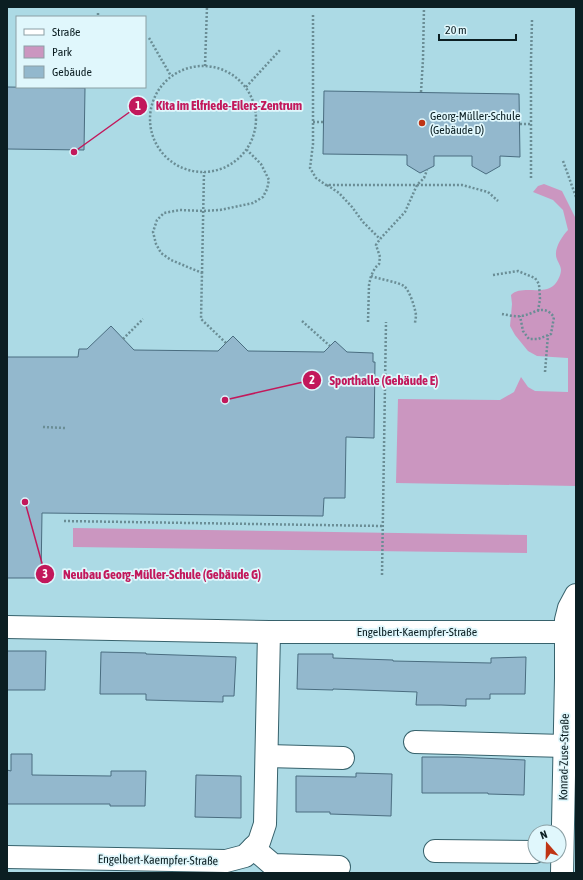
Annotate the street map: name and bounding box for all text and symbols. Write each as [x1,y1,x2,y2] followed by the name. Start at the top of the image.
[16,16,146,88] legend
[439,16,516,42] scale bar
[445,23,467,37] text: 20 m
[52,25,80,39] text: Straße
[52,45,73,59] text: Park
[52,65,92,79] text: Gebäude
[128,93,310,118] callout: Kita im Elfriede-Eilers-Zentrum
[156,98,302,113] text: Kita im Elfriede-Eilers-Zentrum
[135,99,141,113] text: 1
[430,109,520,137] place label: Georg-Müller-Schule (Gebäude D)
[417,118,427,128] marker: Georg-Müller-Schule (Gebäude D)
[302,368,447,393] callout: Sporthalle (Gebäude E)
[309,373,315,387] text: 2
[330,373,438,388] text: Sporthalle (Gebäude E)
[35,562,269,587] callout: Neubau Georg-Müller-Schule (Gebäude G)
[42,567,48,581] text: 3
[63,567,261,582] text: Neubau Georg-Müller-Schule (Gebäude G)
[357,625,477,639] street label: Engelbert-Kaempfer-Straße
[556,713,572,801] street label: Konrad-Zuse-Straße
[527,824,567,864] north arrow
[538,828,549,841] text: N
[98,852,218,868] street label: Engelbert-Kaempfer-Straße

